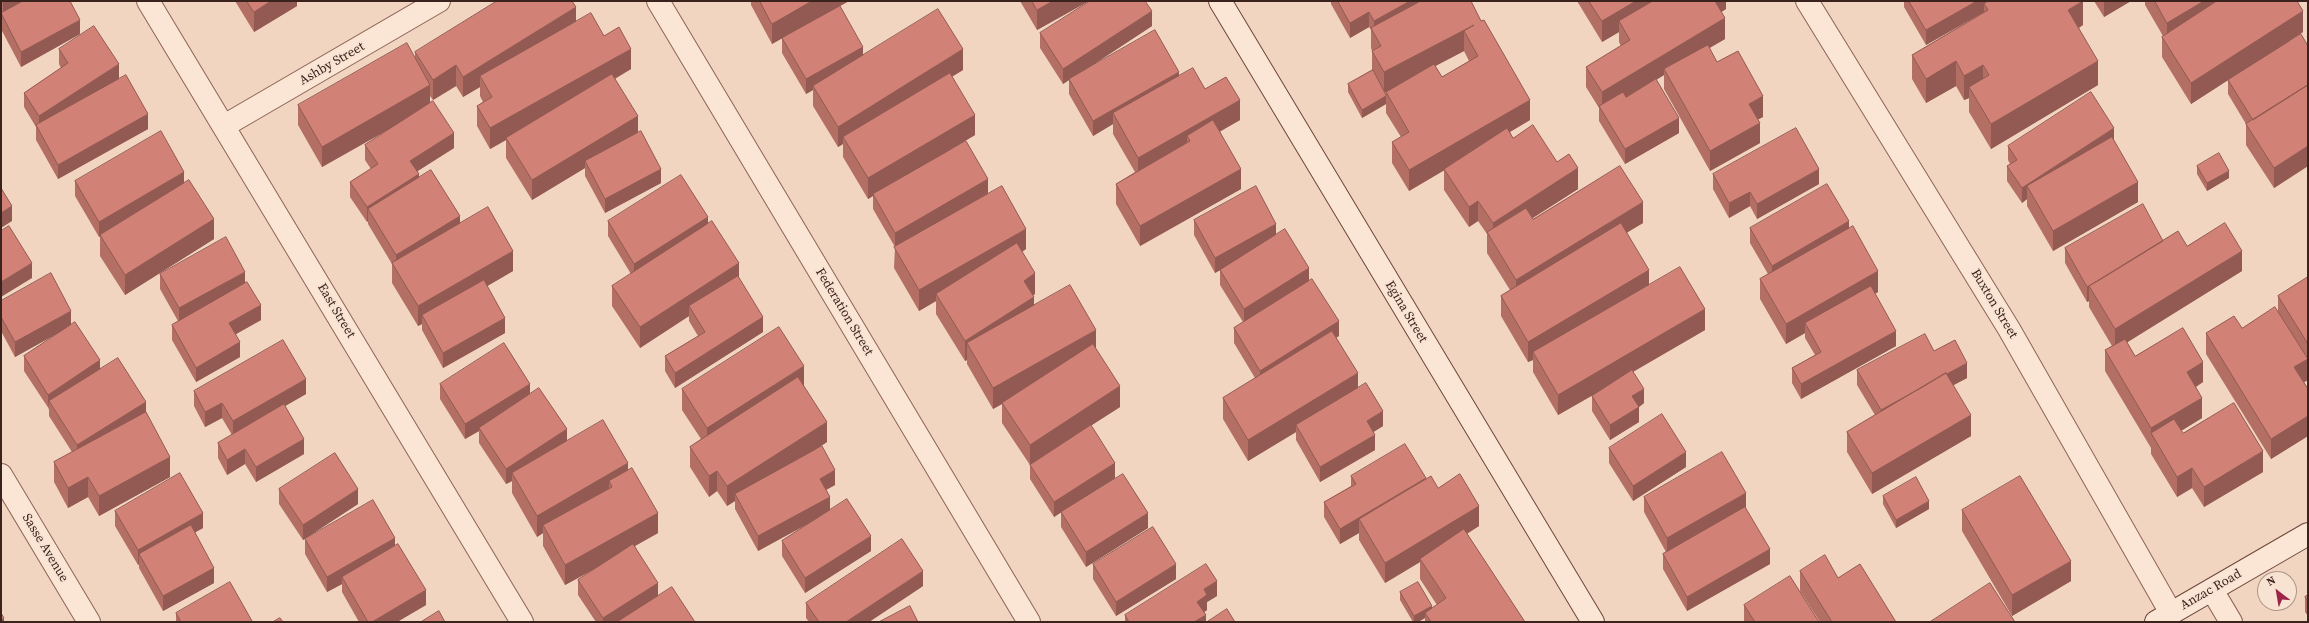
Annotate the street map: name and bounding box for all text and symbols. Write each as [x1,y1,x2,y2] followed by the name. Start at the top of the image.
[297,39,367,89] street label: Ashby Street
[812,265,876,359] street label: Federation Street
[1967,266,2021,342] street label: Buxton Street
[1381,278,1431,346] street label: Egina Street
[314,281,358,341] street label: East Street
[19,511,71,585] street label: Sasse Avenue
[2178,566,2244,614] street label: Anzac Road
[2257,571,2297,611] north arrow
[2264,573,2278,590] text: N

